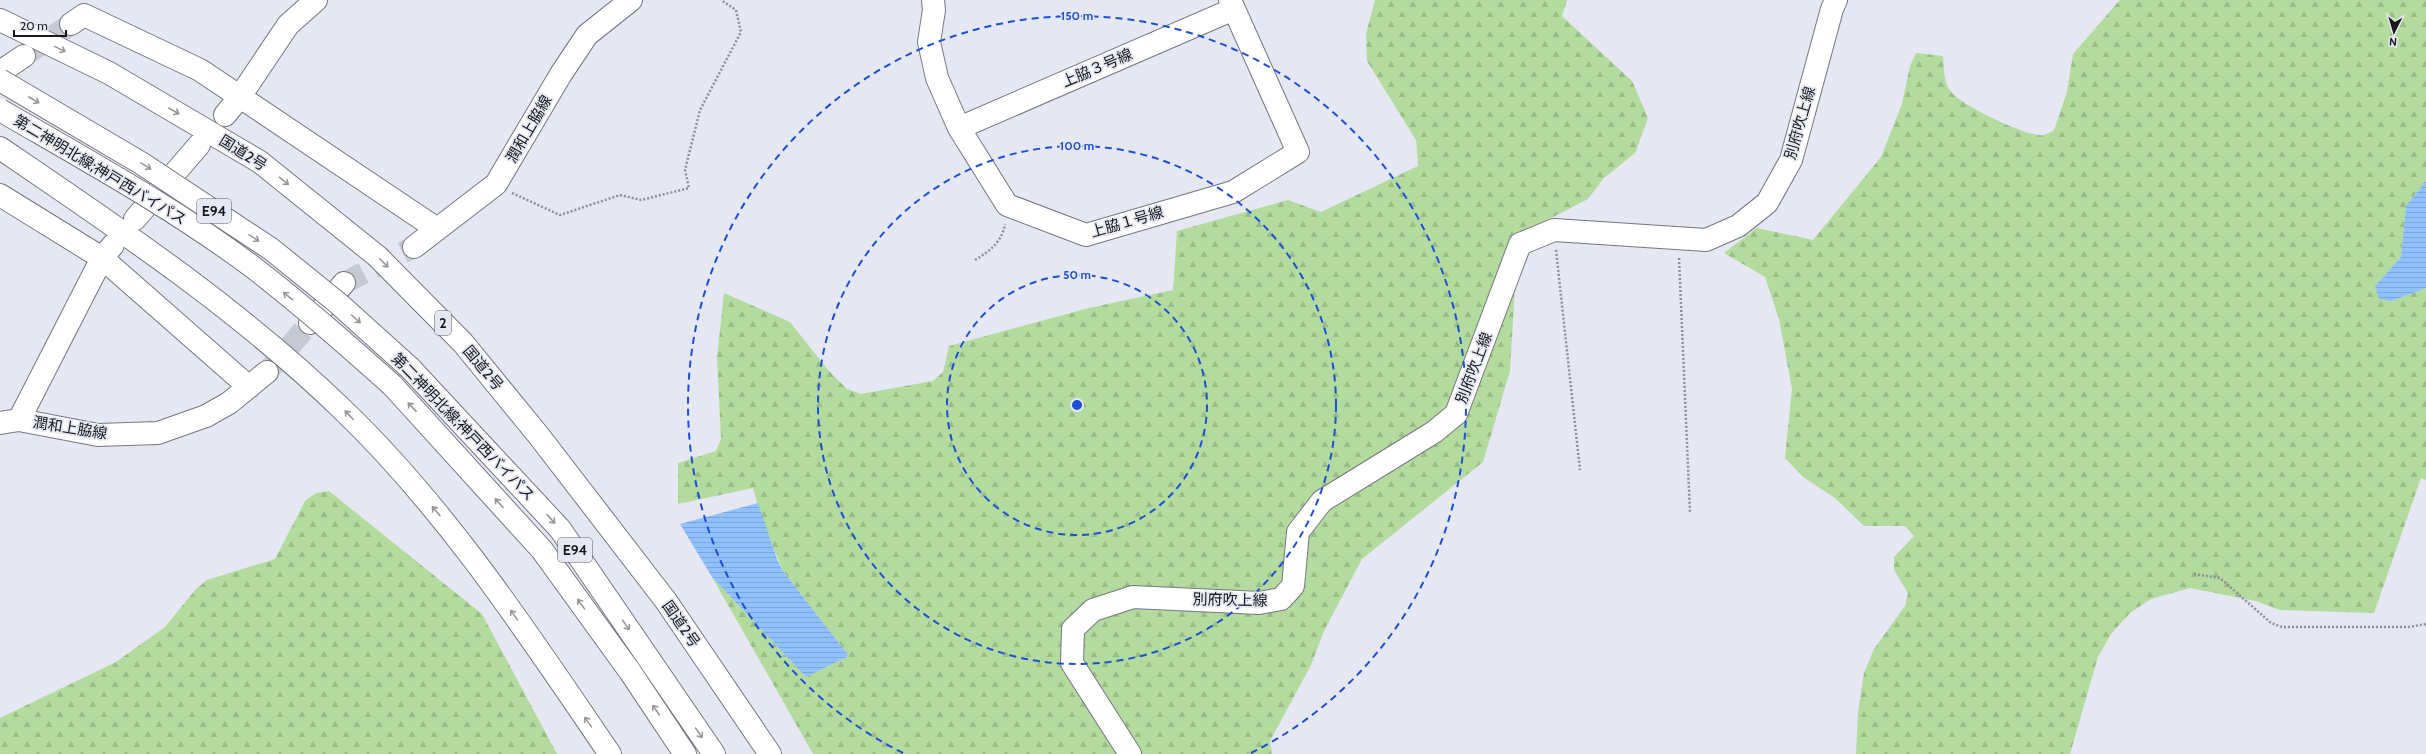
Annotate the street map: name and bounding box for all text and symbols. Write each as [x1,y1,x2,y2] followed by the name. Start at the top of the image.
[1061,8,1093,23] text: 150 m
[14,12,66,38] scale bar
[2374,12,2414,52] north arrow
[20,18,48,33] text: 20 m
[2389,35,2398,49] text: N
[1059,45,1135,91] street label: 上脇３号線
[54,46,66,53] one-way arrow
[1781,84,1819,162] street label: 別府吹上線
[502,92,556,166] street label: 潤和上脇線
[28,96,40,104] one-way arrow
[168,108,180,116] one-way arrow
[11,111,189,229] street label: 第二神明北線;神戸西バイパス
[216,131,270,175] street label: 国道2号
[1060,138,1094,153] text: 100 m
[140,162,151,170] one-way arrow
[278,176,289,185] one-way arrow
[197,199,231,223] road number: E94
[1088,203,1166,241] street label: 上脇１号線
[248,234,259,242] one-way arrow
[379,258,389,268] one-way arrow
[1063,267,1091,282] text: 50 m
[283,292,294,300] one-way arrow
[435,311,451,335] road number: 2
[350,314,361,323] one-way arrow
[1452,330,1496,406] street label: 別府吹上線
[459,342,507,394] street label: 国道2号
[388,350,538,504] street label: 第二神明北線;神戸西バイパス
[1070,398,1084,412] centre of rings
[407,402,416,412] one-way arrow
[344,410,353,420] one-way arrow
[32,413,108,443] street label: 潤和上脇線
[494,498,504,508] one-way arrow
[432,506,441,516] one-way arrow
[546,514,556,524] one-way arrow
[558,538,592,562] road number: E94
[1192,590,1268,610] street label: 別府吹上線
[658,597,704,651] street label: 国道2号
[577,598,585,609] one-way arrow
[510,610,518,621] one-way arrow
[622,619,630,630] one-way arrow
[652,705,660,716] one-way arrow
[584,717,592,728] one-way arrow
[695,727,703,738] one-way arrow

